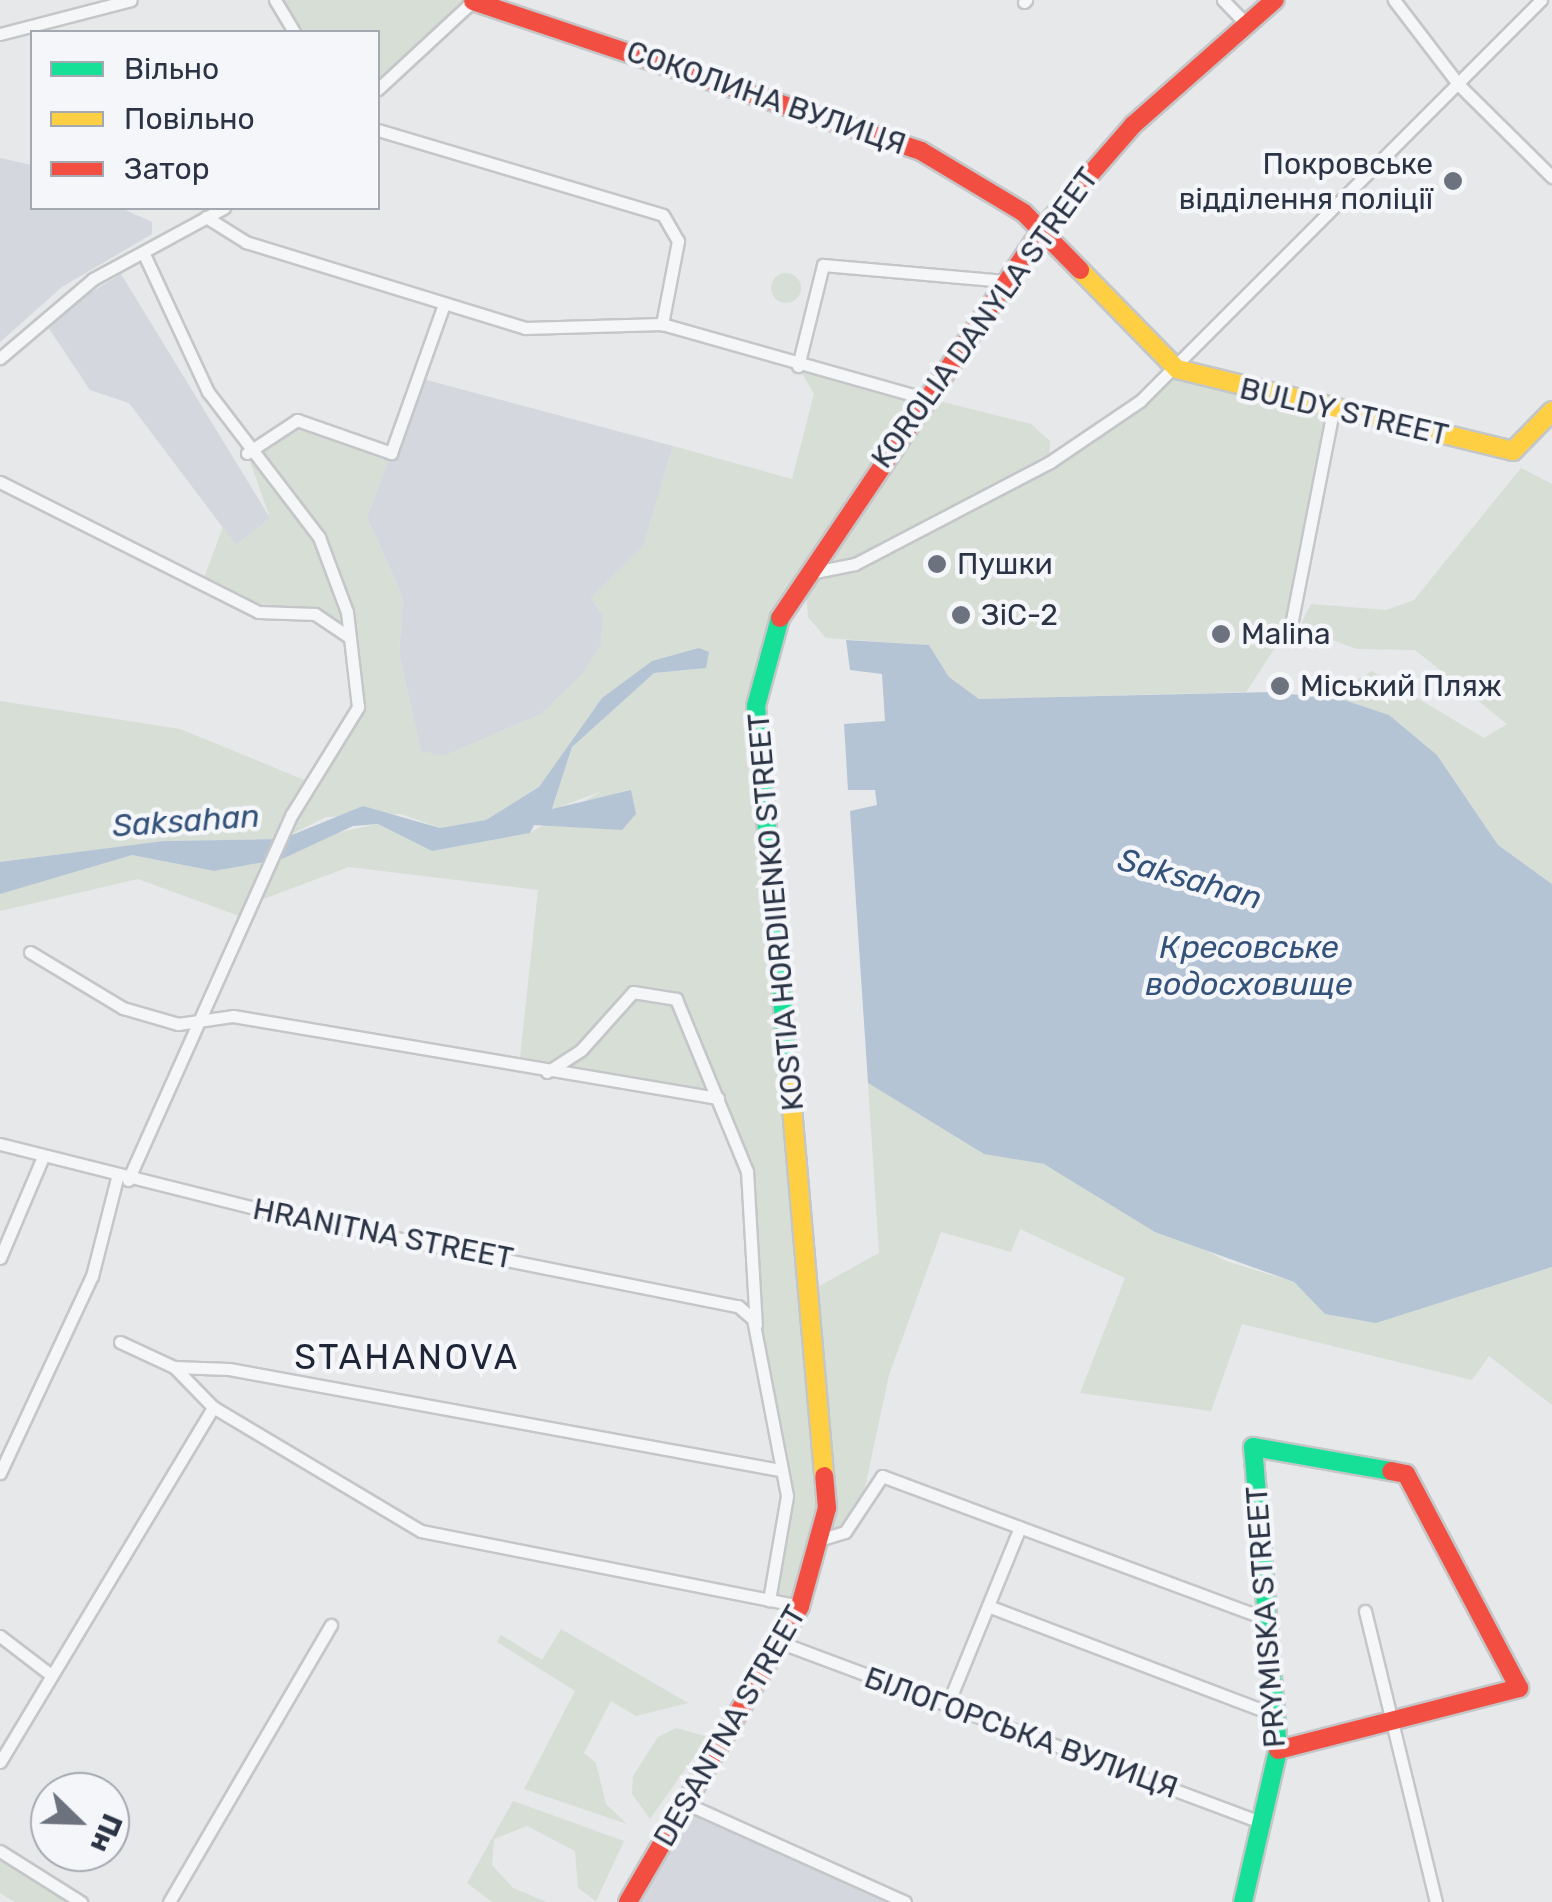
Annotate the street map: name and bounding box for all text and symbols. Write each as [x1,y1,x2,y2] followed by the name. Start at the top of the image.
[30,30,380,210] legend
[622,33,910,163] street label: СОКОЛИНА ВУЛИЦЯ
[124,51,219,87] text: Вільно
[124,101,255,137] text: Повільно
[1179,146,1433,216] place label: Покровське відділення поліції
[124,151,210,187] text: Затор
[863,160,1107,476] street label: KOROLIA DANYLA STREET
[1442,170,1464,192] marker: Покровське відділення поліції
[1236,370,1452,454] street label: BULDY STREET
[957,546,1053,582] place label: Пушки
[926,553,948,575] marker: Пушки
[981,597,1058,633] place label: ЗіС-2
[950,604,972,626] marker: ЗіС-2
[1241,616,1331,652] place label: Malina
[1210,623,1232,645] marker: Malina
[1300,668,1502,704] place label: Міський Пляж
[1269,675,1291,697] marker: Міський Пляж
[741,711,811,1113] street label: KOSTIA HORDIIENKO STREET
[111,797,261,845] water label: Saksahan
[1114,840,1266,918] water label: Saksahan
[1145,929,1353,1004] water label: Кресовське водосховище
[249,1191,517,1277] street label: HRANITNA STREET
[294,1336,520,1378] district label: STAHANOVA
[1239,1485,1293,1749] street label: PRYMISKA STREET
[646,1599,814,1853] street label: DESANTNA STREET
[860,1660,1182,1806] street label: БІЛОГОРСЬКА ВУЛИЦЯ
[30,1772,130,1872] north arrow
[83,1809,129,1857] text: Пн

